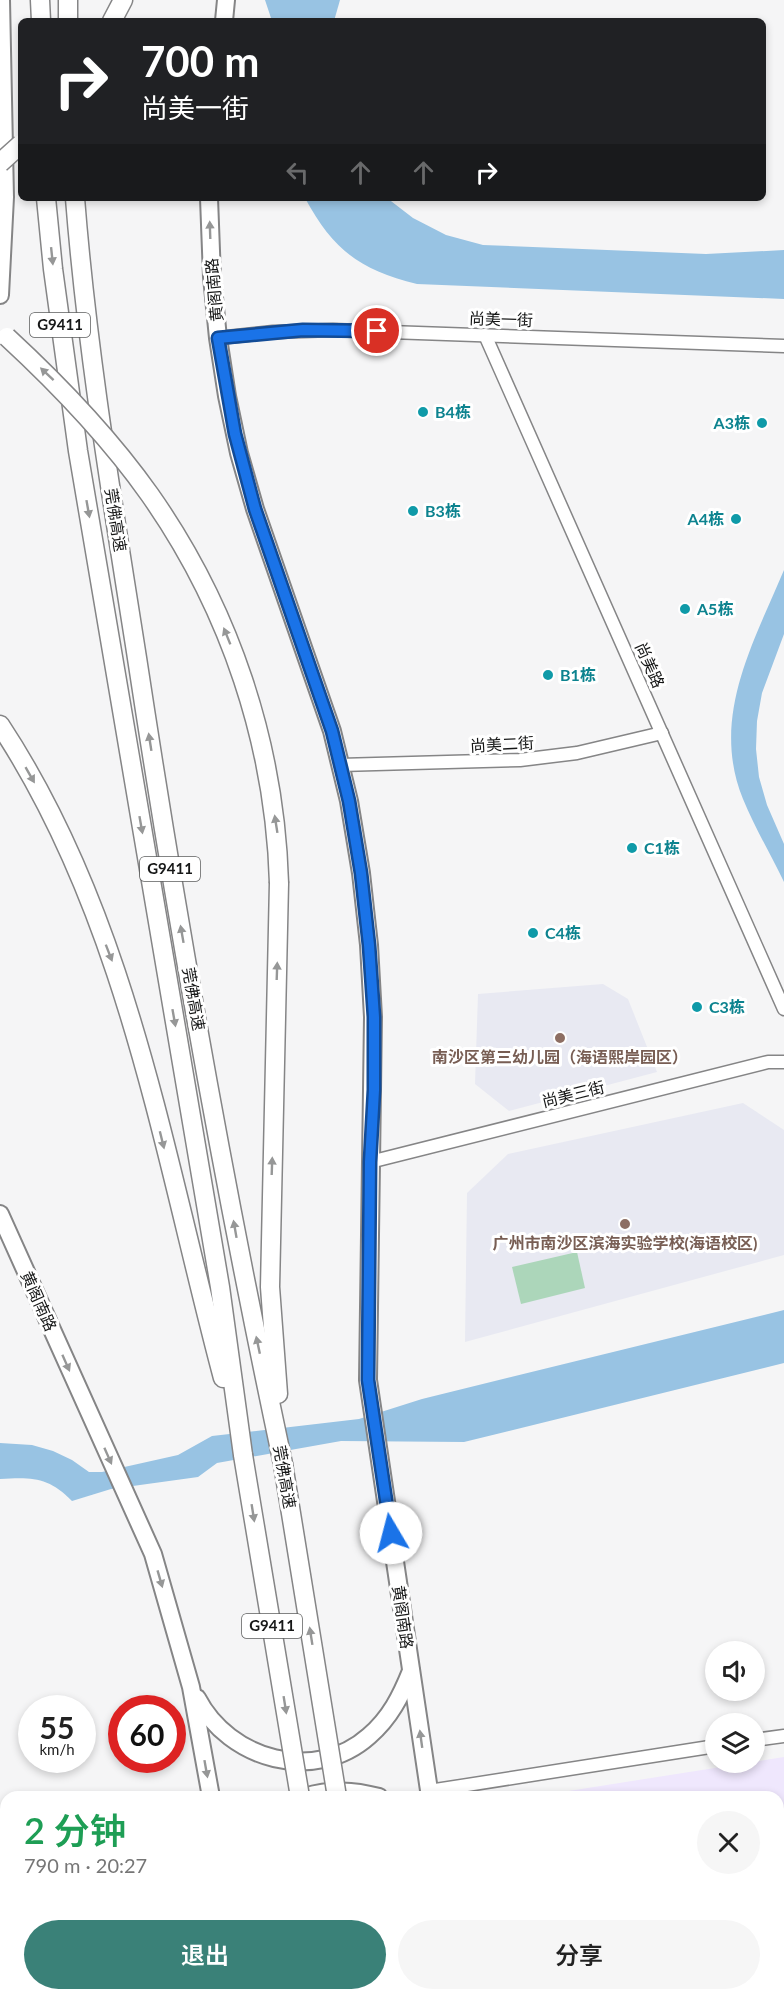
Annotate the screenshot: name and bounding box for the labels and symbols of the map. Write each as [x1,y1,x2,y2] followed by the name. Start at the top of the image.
[205,221,214,240] one-way arrow
[47,247,57,266] one-way arrow
[201,257,226,323] street label: 黄阁南路
[351,305,402,356] pin
[469,308,533,329] street label: 尚美一街
[30,313,90,337] road number: G9411
[40,367,54,381] one-way arrow
[435,402,471,421] place label: B4栋
[416,405,430,419] marker: B4栋
[713,413,750,432] place label: A3栋
[755,416,769,430] marker: A3栋
[102,487,131,553] street label: 莞佛高速
[84,499,93,518] one-way arrow
[425,501,461,520] place label: B3栋
[406,504,420,518] marker: B3栋
[687,509,724,528] place label: A4栋
[729,512,743,526] marker: A4栋
[696,599,733,618] place label: A5栋
[678,602,692,616] marker: A5栋
[222,627,231,645] one-way arrow
[632,639,669,691] street label: 尚美路
[560,665,596,684] place label: B1栋
[541,668,555,682] marker: B1栋
[145,732,154,751] one-way arrow
[470,732,534,755] street label: 尚美二街
[25,767,35,784] one-way arrow
[271,815,280,834] one-way arrow
[137,816,146,835] one-way arrow
[644,838,680,857] place label: C1栋
[625,841,639,855] marker: C1栋
[140,857,200,881] road number: G9411
[545,923,581,942] place label: C4栋
[177,924,186,943] one-way arrow
[526,926,540,940] marker: C4栋
[104,944,114,962] one-way arrow
[272,961,281,980] one-way arrow
[180,966,209,1032] street label: 莞佛高速
[709,997,745,1016] place label: C3栋
[690,1000,704,1014] marker: C3栋
[170,1008,179,1027] one-way arrow
[553,1031,567,1045] marker: 南沙区第三幼儿园（海语熙岸园区）
[432,1047,688,1066] place label: 南沙区第三幼儿园（海语熙岸园区）
[540,1077,606,1110] street label: 尚美三街
[158,1131,168,1150] one-way arrow
[267,1156,276,1175] one-way arrow
[618,1217,632,1231] marker: 广州市南沙区滨海实验学校(海语校区)
[230,1220,239,1239] one-way arrow
[493,1233,757,1252] place label: 广州市南沙区滨海实验学校(海语校区)
[18,1268,61,1334] street label: 黄阁南路
[253,1335,262,1354] one-way arrow
[62,1354,72,1372] one-way arrow
[271,1444,300,1510] street label: 莞佛高速
[103,1447,113,1465] one-way arrow
[359,1501,423,1565] position arrow
[249,1503,258,1522] one-way arrow
[156,1570,166,1588] one-way arrow
[390,1584,417,1650] street label: 黄阁南路
[242,1614,302,1638] road number: G9411
[306,1626,315,1645] one-way arrow
[108,1695,186,1773] speed limit sign: 60
[281,1696,290,1715] one-way arrow
[417,1730,426,1749] one-way arrow
[202,1759,211,1778] one-way arrow

